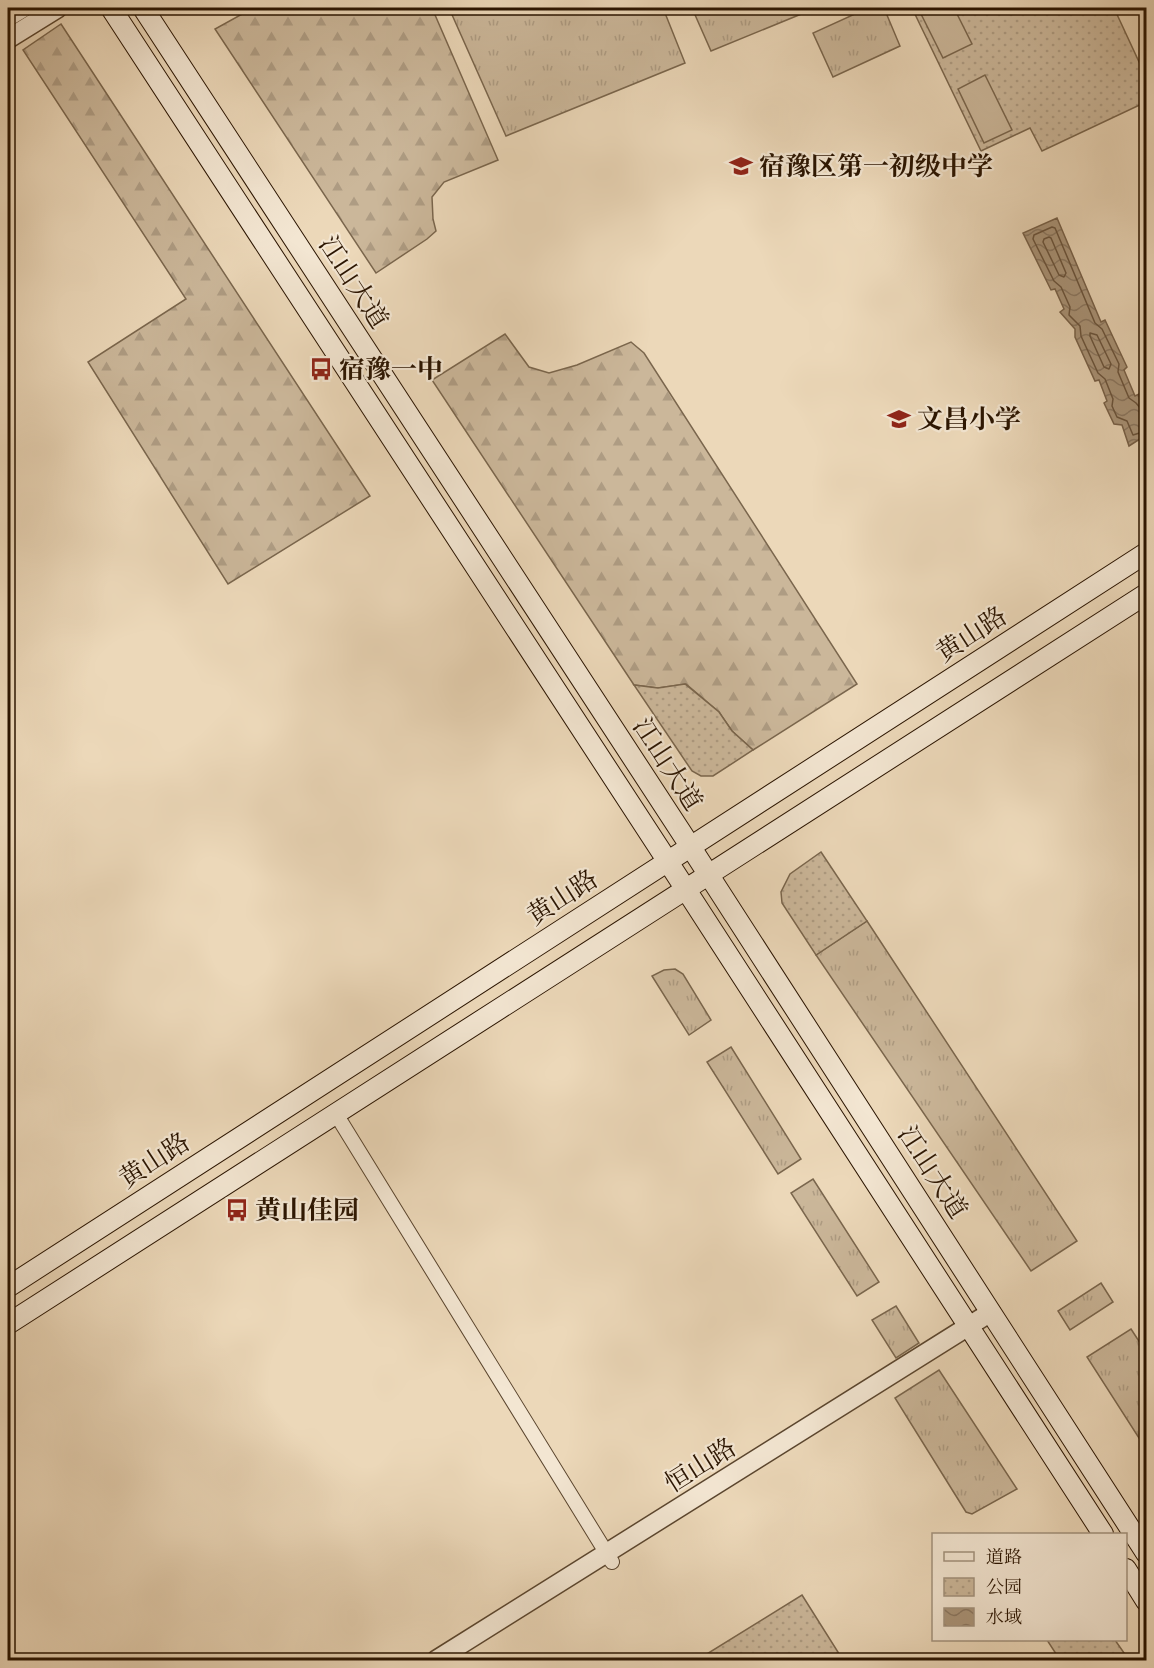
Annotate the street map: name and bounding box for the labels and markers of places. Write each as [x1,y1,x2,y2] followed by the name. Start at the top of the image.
[759,150,993,187] place label: 宿豫区第一初级中学
[728,153,754,179] school or university icon: 宿豫区第一初级中学
[339,353,443,390] place label: 宿豫一中
[308,356,334,382] bus stop icon: 宿豫一中
[917,403,1021,440] place label: 文昌小学
[886,406,912,432] school or university icon: 文昌小学
[255,1194,359,1231] place label: 黄山佳园
[224,1197,250,1223] bus stop icon: 黄山佳园

